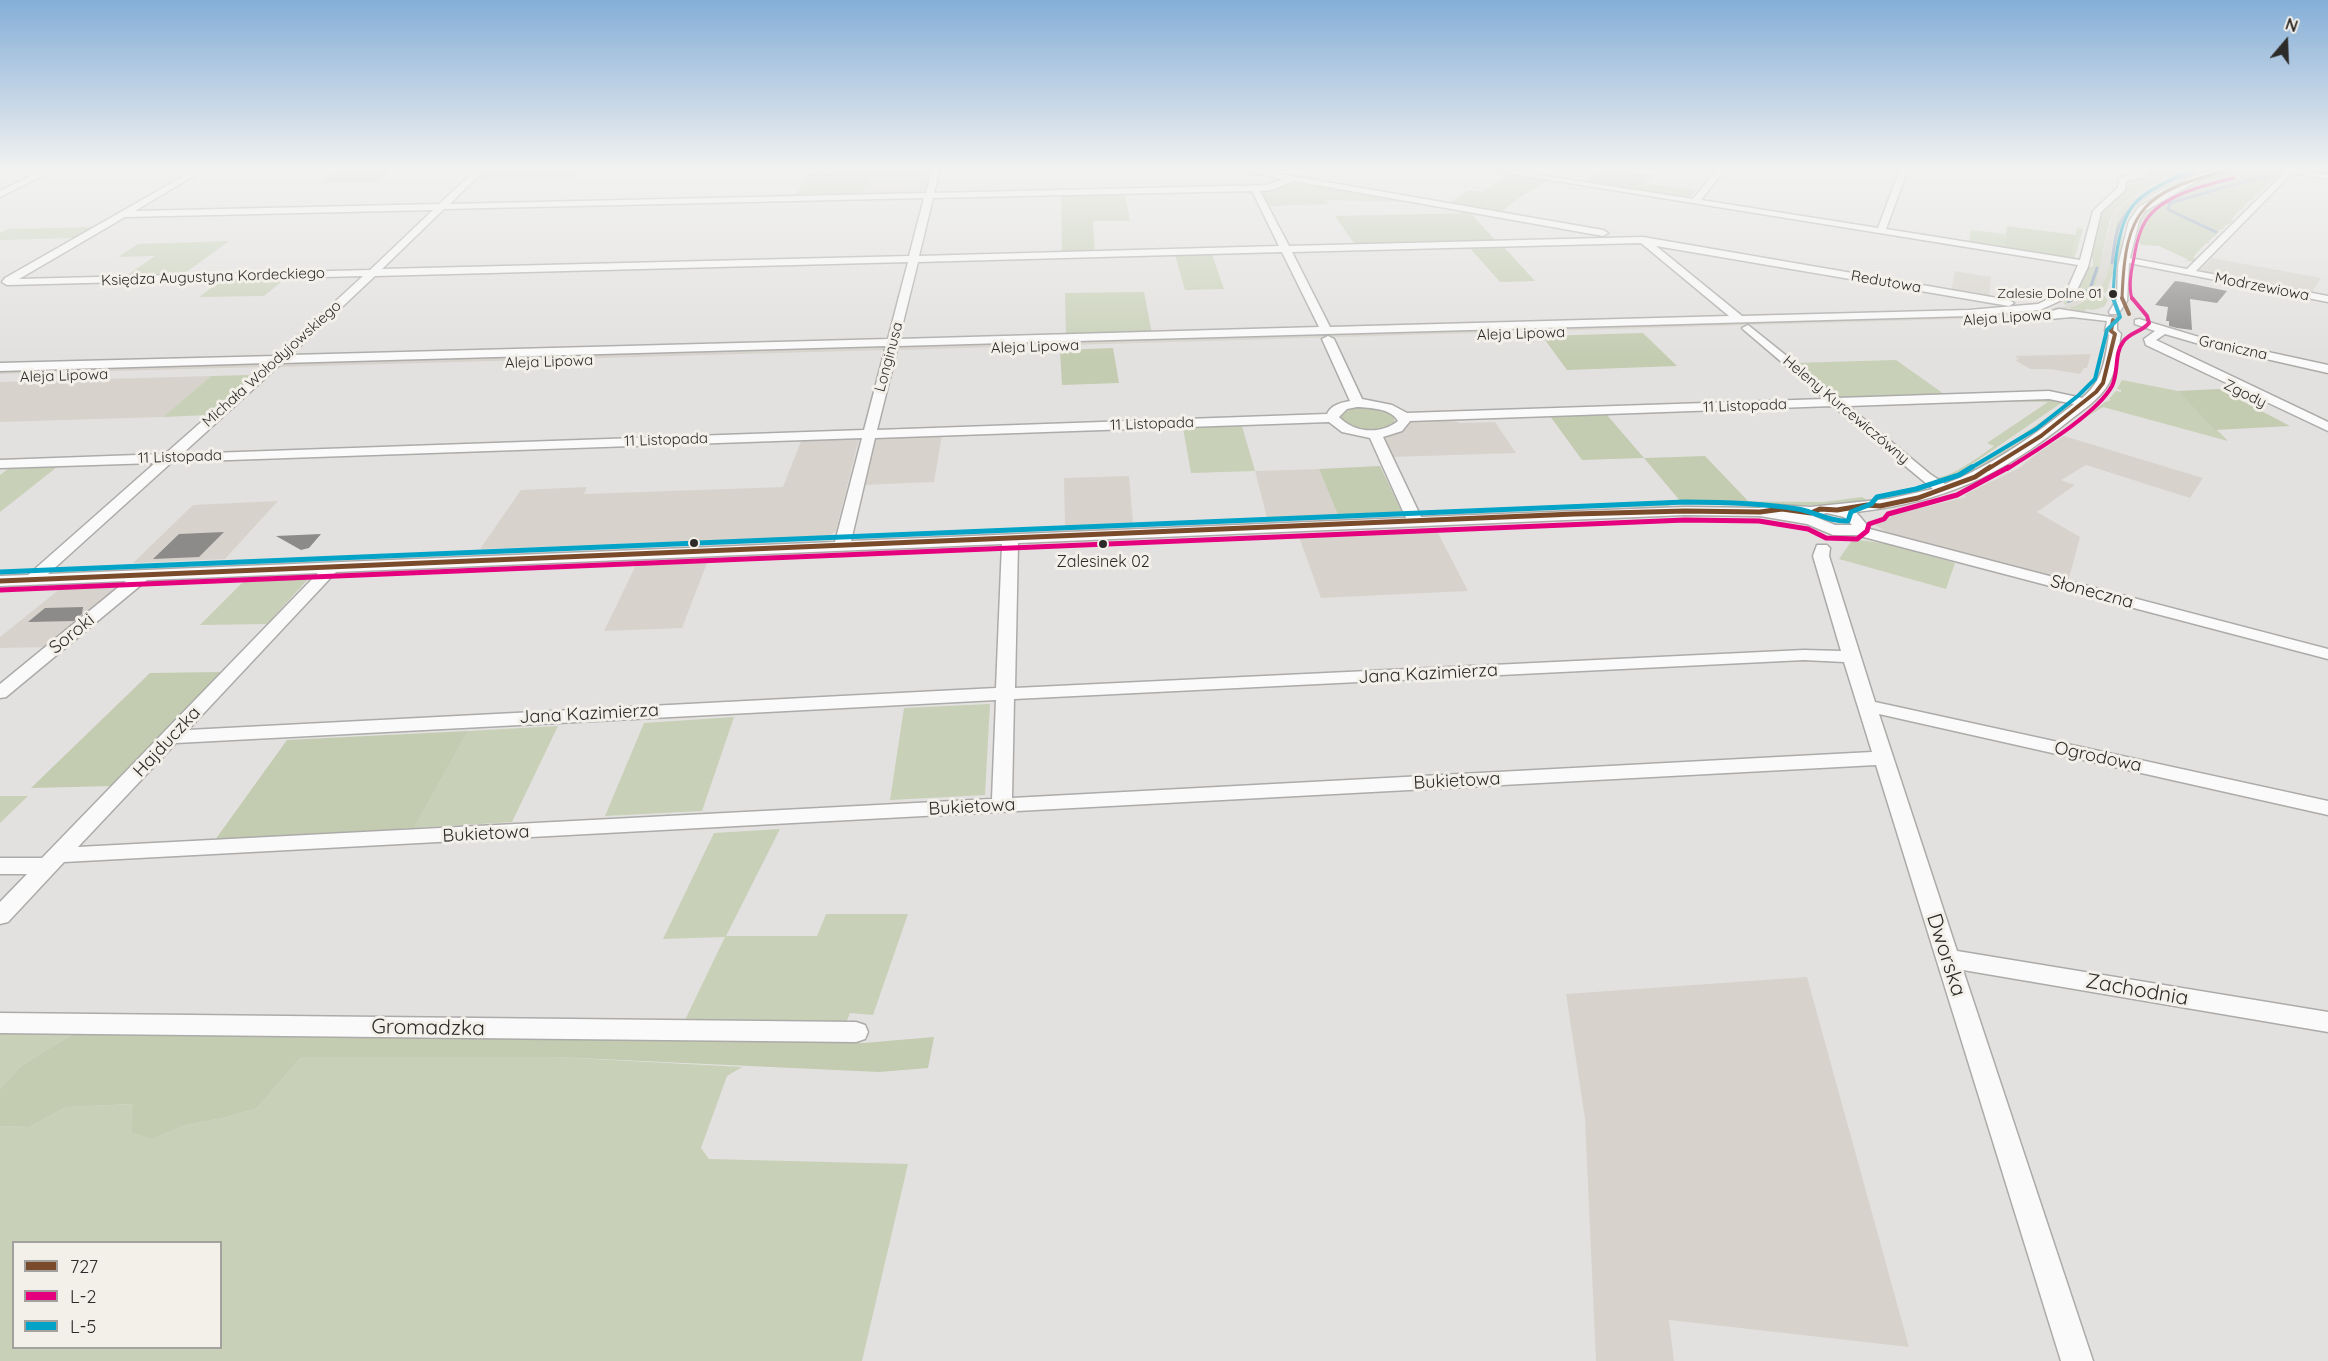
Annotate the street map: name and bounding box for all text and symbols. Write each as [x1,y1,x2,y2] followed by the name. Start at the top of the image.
[2256,12,2316,72] north arrow
[2283,14,2301,36] text: N
[101,264,325,290] street label: Księdza Augustyna Kordeckiego
[1850,267,1922,297] street label: Redutowa
[2213,269,2311,305] street label: Modrzewiowa
[1997,286,2102,302] place label: Zalesie Dolne 01
[2107,288,2119,300] marker: Zalesie Dolne 01
[199,297,345,431] street label: Michała Wołodyjowskiego
[1962,306,2052,330] street label: Aleja Lipowa
[871,320,907,394] street label: Longinusa
[1476,323,1566,345] street label: Aleja Lipowa
[2197,332,2269,364] street label: Graniczna
[990,336,1080,358] street label: Aleja Lipowa
[504,351,594,373] street label: Aleja Lipowa
[1779,352,1913,468] street label: Heleny Kurcewiczówny
[19,365,109,387] street label: Aleja Lipowa
[2221,376,2269,412] street label: Zgody
[1703,396,1787,416] street label: 11 Listopada
[1110,414,1194,434] street label: 11 Listopada
[624,430,708,450] street label: 11 Listopada
[138,447,222,467] street label: 11 Listopada
[688,537,700,549] unlabelled marker
[1097,538,1109,550] marker: Zalesinek 02
[1056,552,1150,572] place label: Zalesinek 02
[2048,571,2136,613] street label: Słoneczna
[45,609,99,659] street label: Soroki
[1358,660,1498,688] street label: Jana Kazimierza
[519,700,659,728] street label: Jana Kazimierza
[129,702,205,782] street label: Hajduczka
[2052,737,2144,777] street label: Ogrodowa
[1413,768,1501,794] street label: Bukietowa
[928,794,1016,820] street label: Bukietowa
[442,821,530,847] street label: Bukietowa
[1921,911,1971,999] street label: Dworska
[2084,969,2190,1011] street label: Zachodnia
[371,1014,485,1042] street label: Gromadzka
[12,1241,222,1349] legend
[70,1255,98,1278] text: 727
[70,1285,97,1308] text: L-2
[70,1315,96,1338] text: L-5

